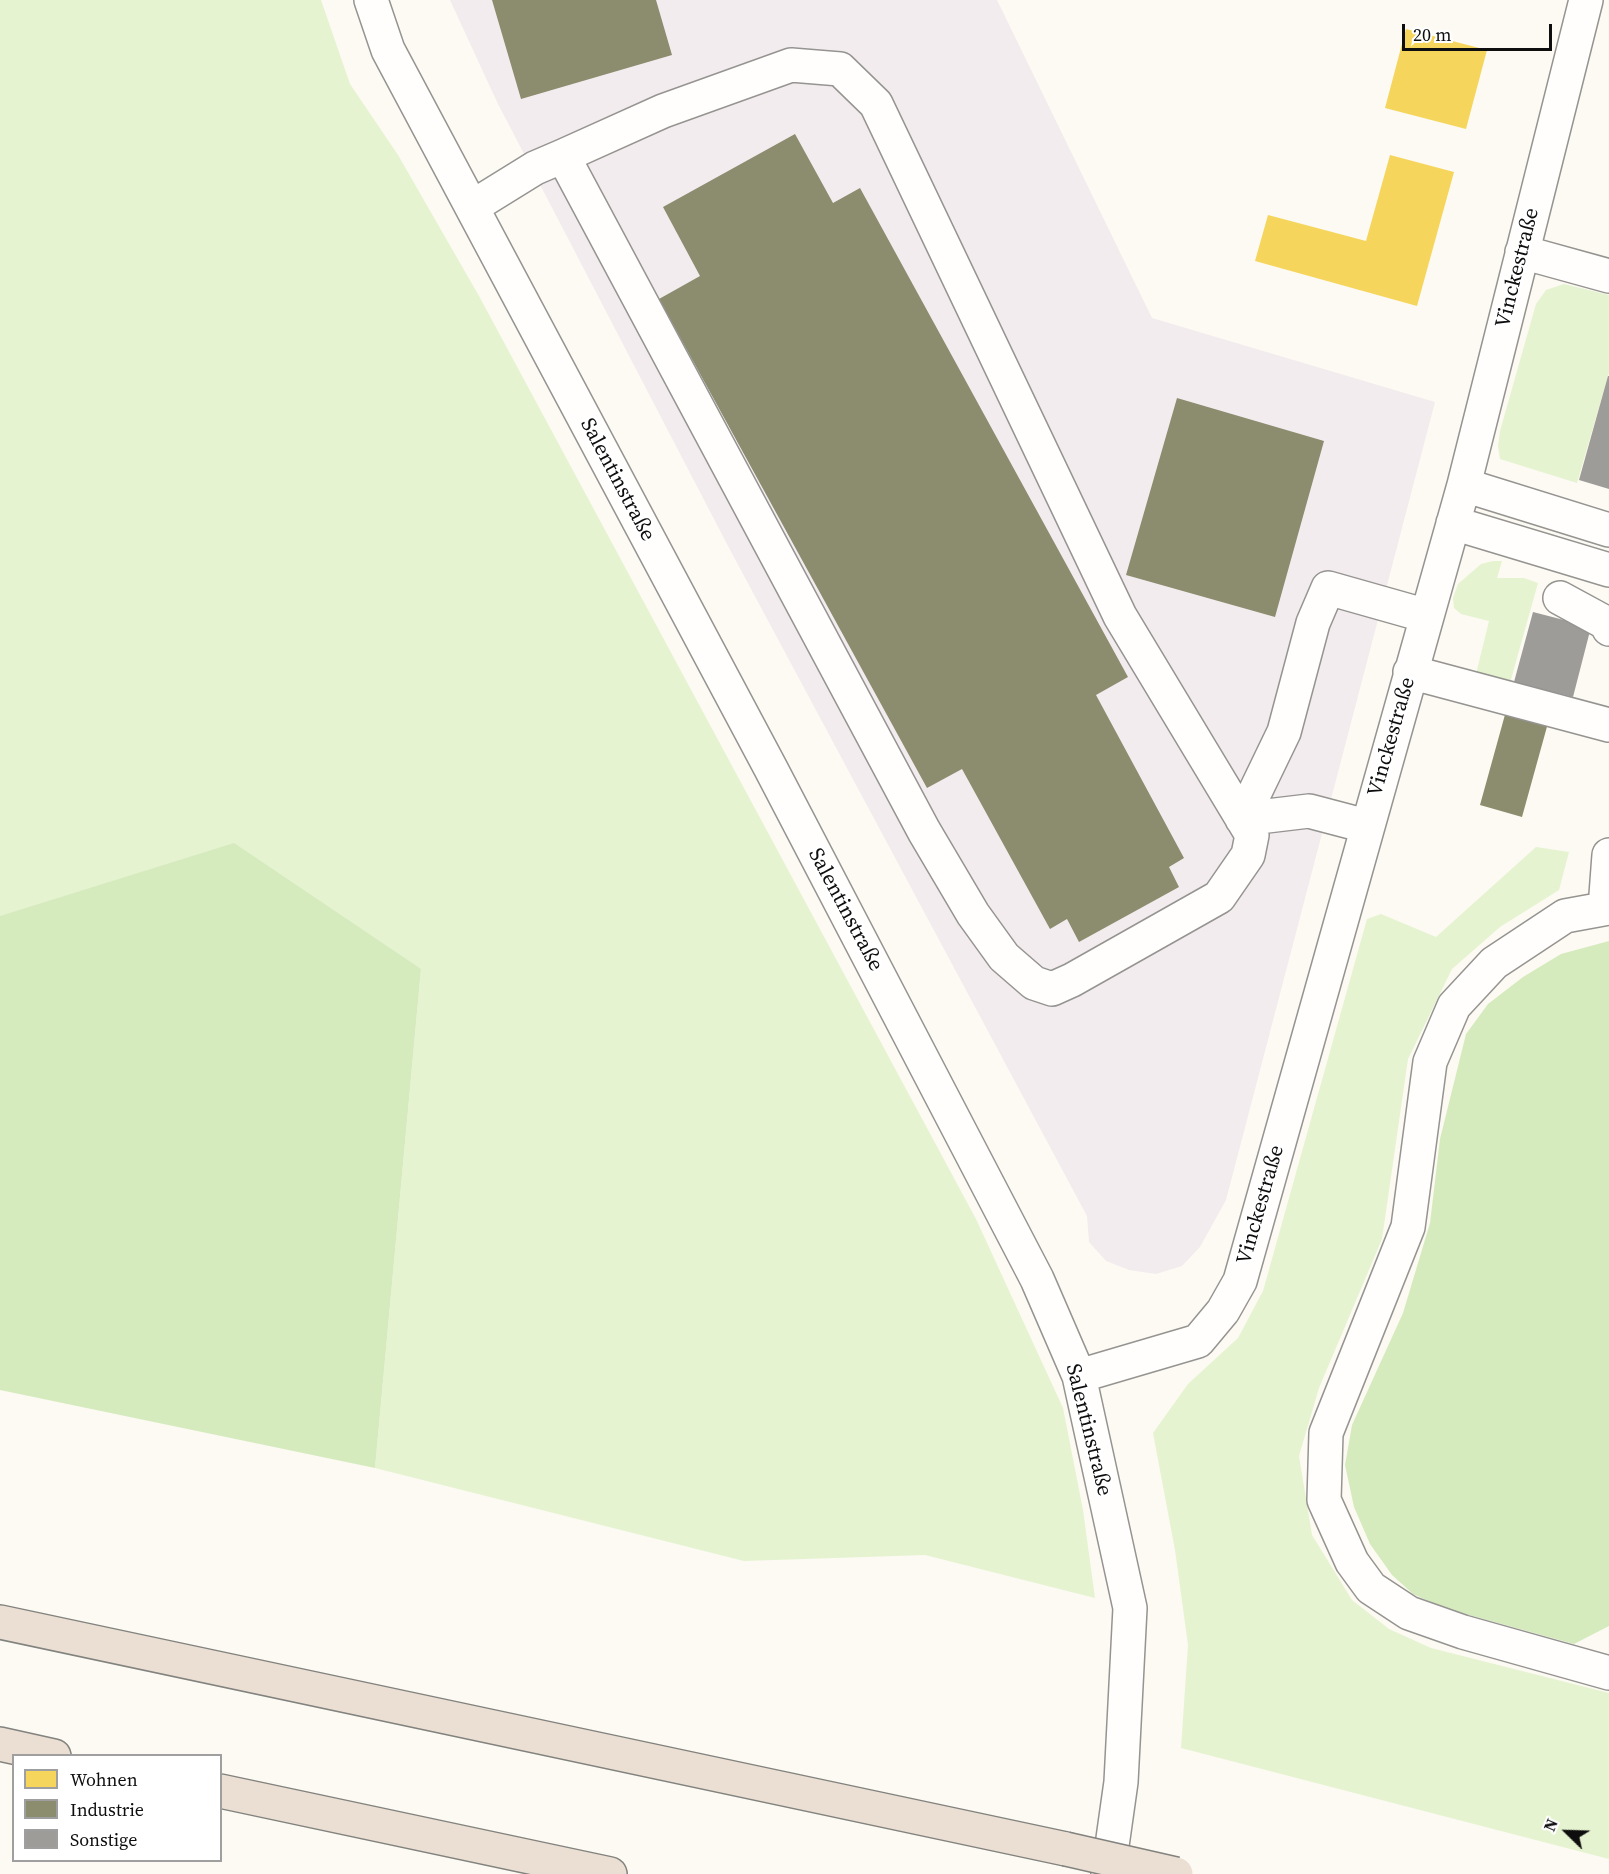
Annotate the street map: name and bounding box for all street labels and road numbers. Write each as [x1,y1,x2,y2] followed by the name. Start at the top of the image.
[1491,205,1545,331] street label: Vinckestraße
[574,414,660,546] street label: Salentinstraße
[1363,675,1421,799] street label: Vinckestraße
[802,844,888,976] street label: Salentinstraße
[1232,1143,1290,1267] street label: Vinckestraße
[1059,1361,1117,1499] street label: Salentinstraße

